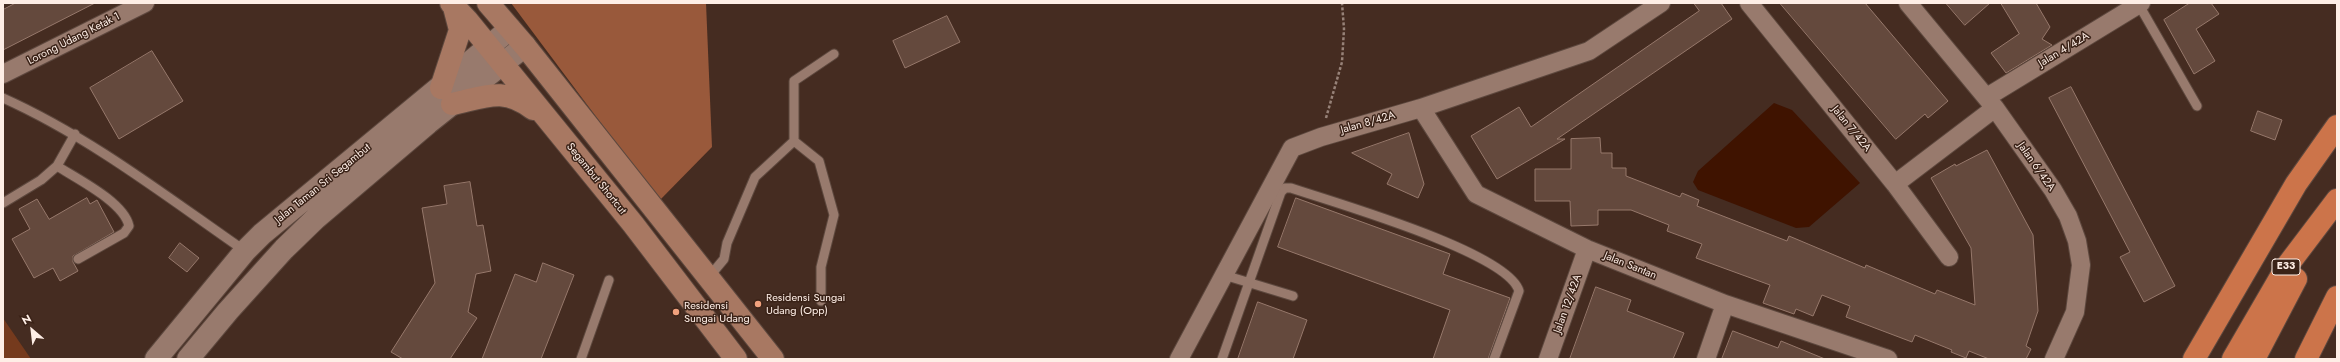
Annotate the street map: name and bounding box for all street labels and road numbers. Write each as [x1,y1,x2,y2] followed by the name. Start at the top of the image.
[25,10,123,68] street label: Lorong Udang Ketak 1
[2036,30,2092,70] street label: Jalan 4/42A
[1829,103,1873,155] street label: Jalan 7/42A
[1339,109,1397,137] street label: Jalan 8/42A
[2014,140,2058,194] street label: Jalan 6/42A
[272,141,374,227] street label: Jalan Taman Sri Segambut
[563,141,629,217] street label: Segambut Shortcut
[1602,249,1658,283] street label: Jalan Santan
[2272,259,2300,275] road number: E33
[1551,273,1585,335] street label: Jalan 12/42A

